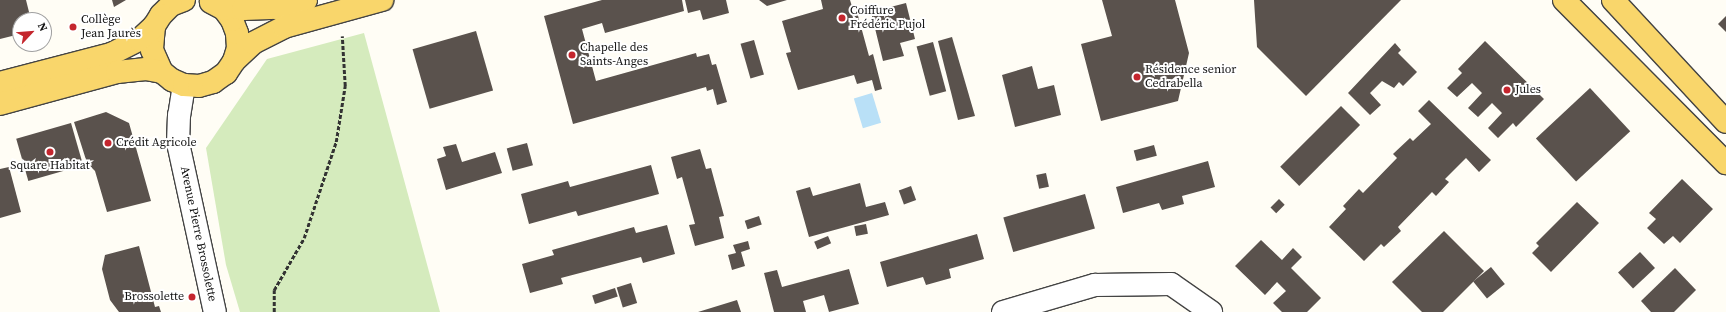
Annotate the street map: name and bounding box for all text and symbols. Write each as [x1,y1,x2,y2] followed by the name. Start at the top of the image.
[850,4,925,32] place label: Coiffure Frédéric Pujol
[12,12,52,52] north arrow
[81,13,141,41] place label: Collège Jean Jaurès
[837,13,847,23] marker: Coiffure Frédéric Pujol
[34,20,51,34] text: N
[68,22,78,32] marker: Collège Jean Jaurès
[580,41,648,69] place label: Chapelle des Saints-Anges
[567,50,577,60] marker: Chapelle des Saints-Anges
[1145,63,1236,91] place label: Résidence senior Cedrabella
[1132,72,1142,82] marker: Résidence senior Cedrabella
[1515,83,1541,97] place label: Jules
[1502,85,1512,95] marker: Jules
[116,136,197,150] place label: Crédit Agricole
[103,138,113,148] marker: Crédit Agricole
[45,147,55,157] marker: Square Habitat
[10,159,90,173] place label: Square Habitat
[177,165,219,303] street label: Avenue Pierre Brossolette
[124,290,184,304] place label: Brossolette
[187,292,197,302] marker: Brossolette

